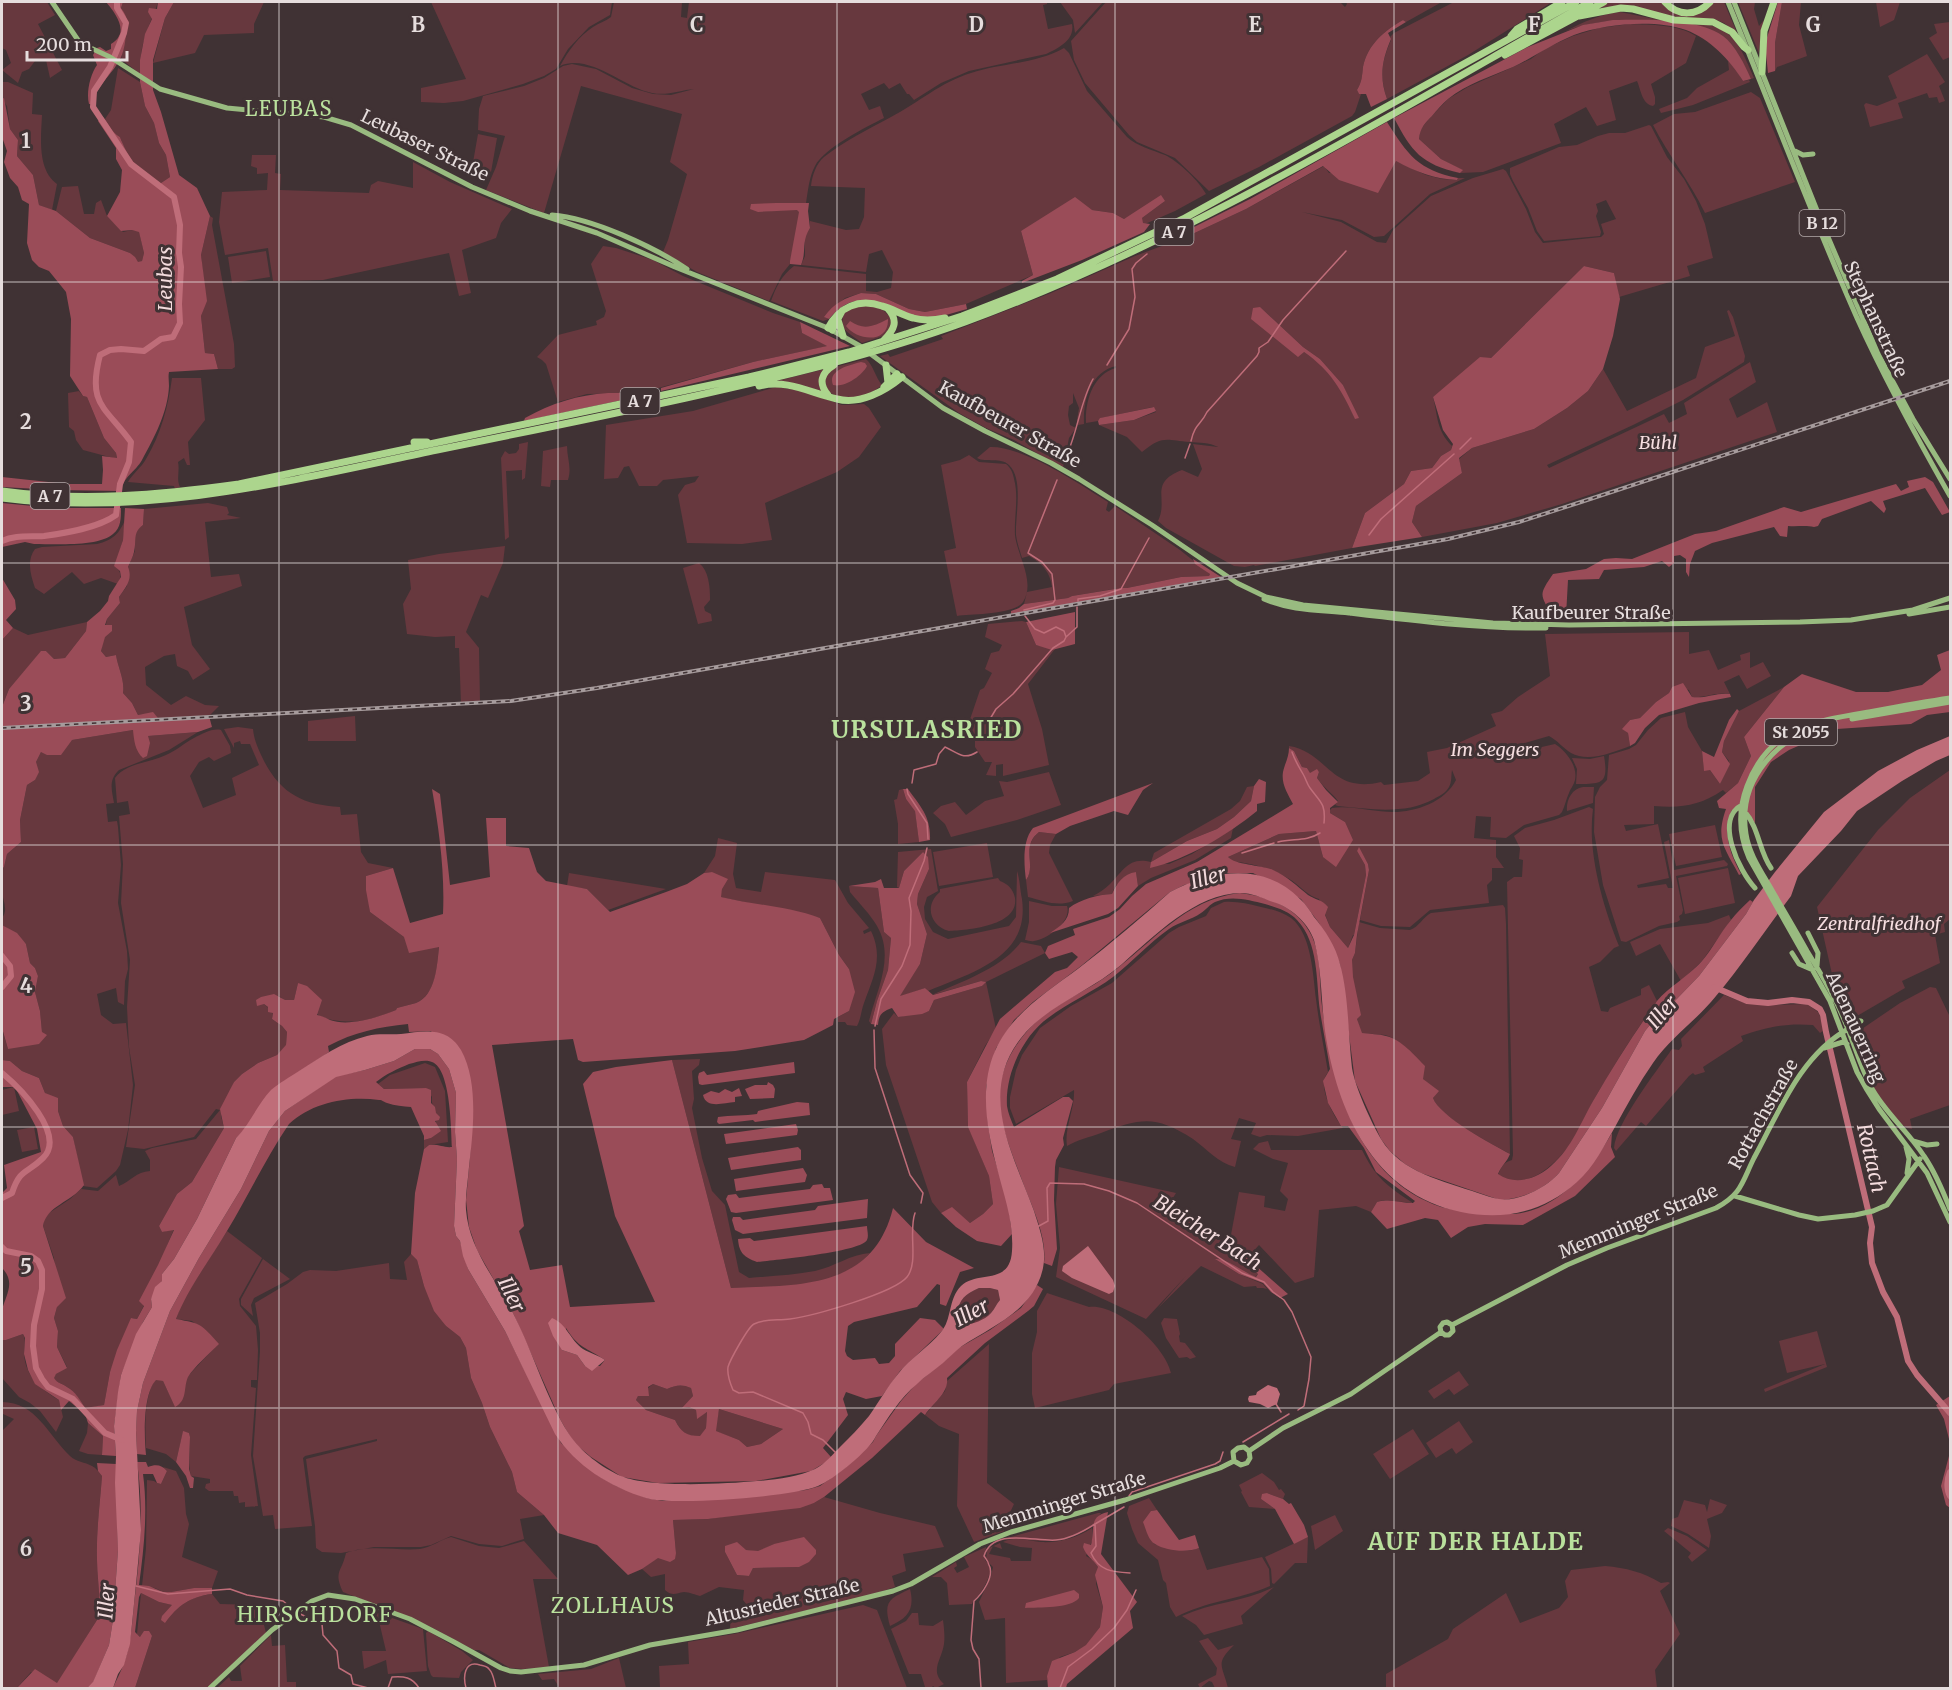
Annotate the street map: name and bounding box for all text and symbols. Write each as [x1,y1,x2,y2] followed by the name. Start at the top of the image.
[411,12,425,37] text: B
[690,12,704,37] text: C
[968,12,984,37] text: D
[1248,12,1262,37] text: E
[1528,12,1541,37] text: F
[1806,12,1821,37] text: G
[27,24,128,62] scale bar
[36,33,92,56] text: 200 m
[245,96,333,121] district label: LEUBAS
[357,104,493,186] street label: Leubaser Straße
[21,128,31,153] text: 1
[1800,210,1844,236] road number: B 12
[1154,219,1194,245] road number: A 7
[152,246,177,312] water label: Leubas
[1839,257,1913,381] street label: Stephanstraße
[935,375,1085,473] street label: Kaufbeurer Straße
[620,388,660,414] road number: A 7
[20,409,32,434] text: 2
[1639,431,1677,454] park label: Bühl
[31,483,70,509] road number: A 7
[1511,601,1671,624] street label: Kaufbeurer Straße
[20,691,32,716] text: 3
[831,714,1023,745] district label: URSULASRIED
[1765,719,1837,745] road number: St 2055
[1451,738,1539,761] park label: Im Seggers
[1187,860,1229,894] water label: Iller
[1816,912,1943,935] park label: Zentralfriedhof
[1821,967,1891,1086] street label: Adenauerring
[20,973,33,998] text: 4
[1641,990,1684,1034] water label: Iller
[1723,1055,1803,1173] street label: Rottachstraße
[1852,1121,1892,1195] water label: Rottach
[1555,1179,1721,1263] street label: Memminger Straße
[1149,1189,1267,1275] water label: Bleicher Bach
[20,1254,32,1279] text: 5
[493,1272,531,1316] water label: Iller
[949,1292,993,1331] water label: Iller
[980,1466,1148,1538] street label: Memminger Straße
[1367,1526,1584,1557] district label: AUF DER HALDE
[20,1536,32,1561] text: 6
[701,1573,862,1631] street label: Altusrieder Straße
[92,1581,120,1620] water label: Iller
[551,1592,675,1619] district label: ZOLLHAUS
[237,1601,393,1628] district label: HIRSCHDORF

